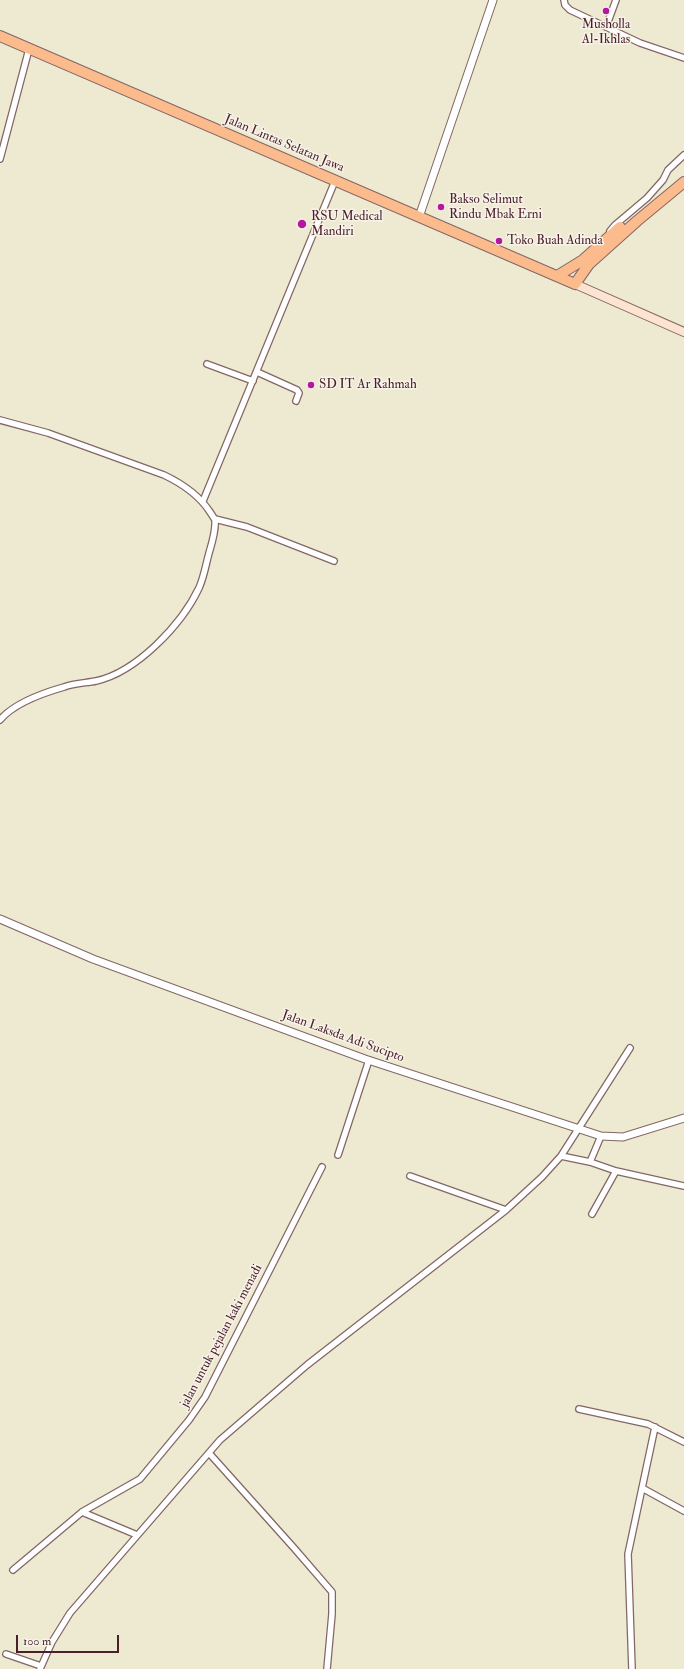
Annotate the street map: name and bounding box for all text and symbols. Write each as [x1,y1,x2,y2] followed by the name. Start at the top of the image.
[601,6,611,16] marker: Musholla Al-Ikhlas
[582,17,630,48] place label: Musholla Al-Ikhlas
[222,112,346,176] street label: Jalan Lintas Selatan Jawa
[449,192,542,223] place label: Bakso Selimut Rindu Mbak Erni
[436,202,446,212] marker: Bakso Selimut Rindu Mbak Erni
[311,209,383,240] place label: RSU Medical Mandiri
[296,218,308,230] marker: RSU Medical Mandiri
[507,233,603,249] place label: Toko Buah Adinda
[494,236,504,246] marker: Toko Buah Adinda
[319,377,417,393] place label: SD IT Ar Rahmah
[306,380,316,390] marker: SD IT Ar Rahmah
[280,1008,406,1066] street label: Jalan Laksda Adi Sucipto
[178,1262,266,1410] street label: jalan untuk pejalan kaki menadi
[18,1627,121,1653] scale bar
[23,1634,51,1649] text: 100 m

